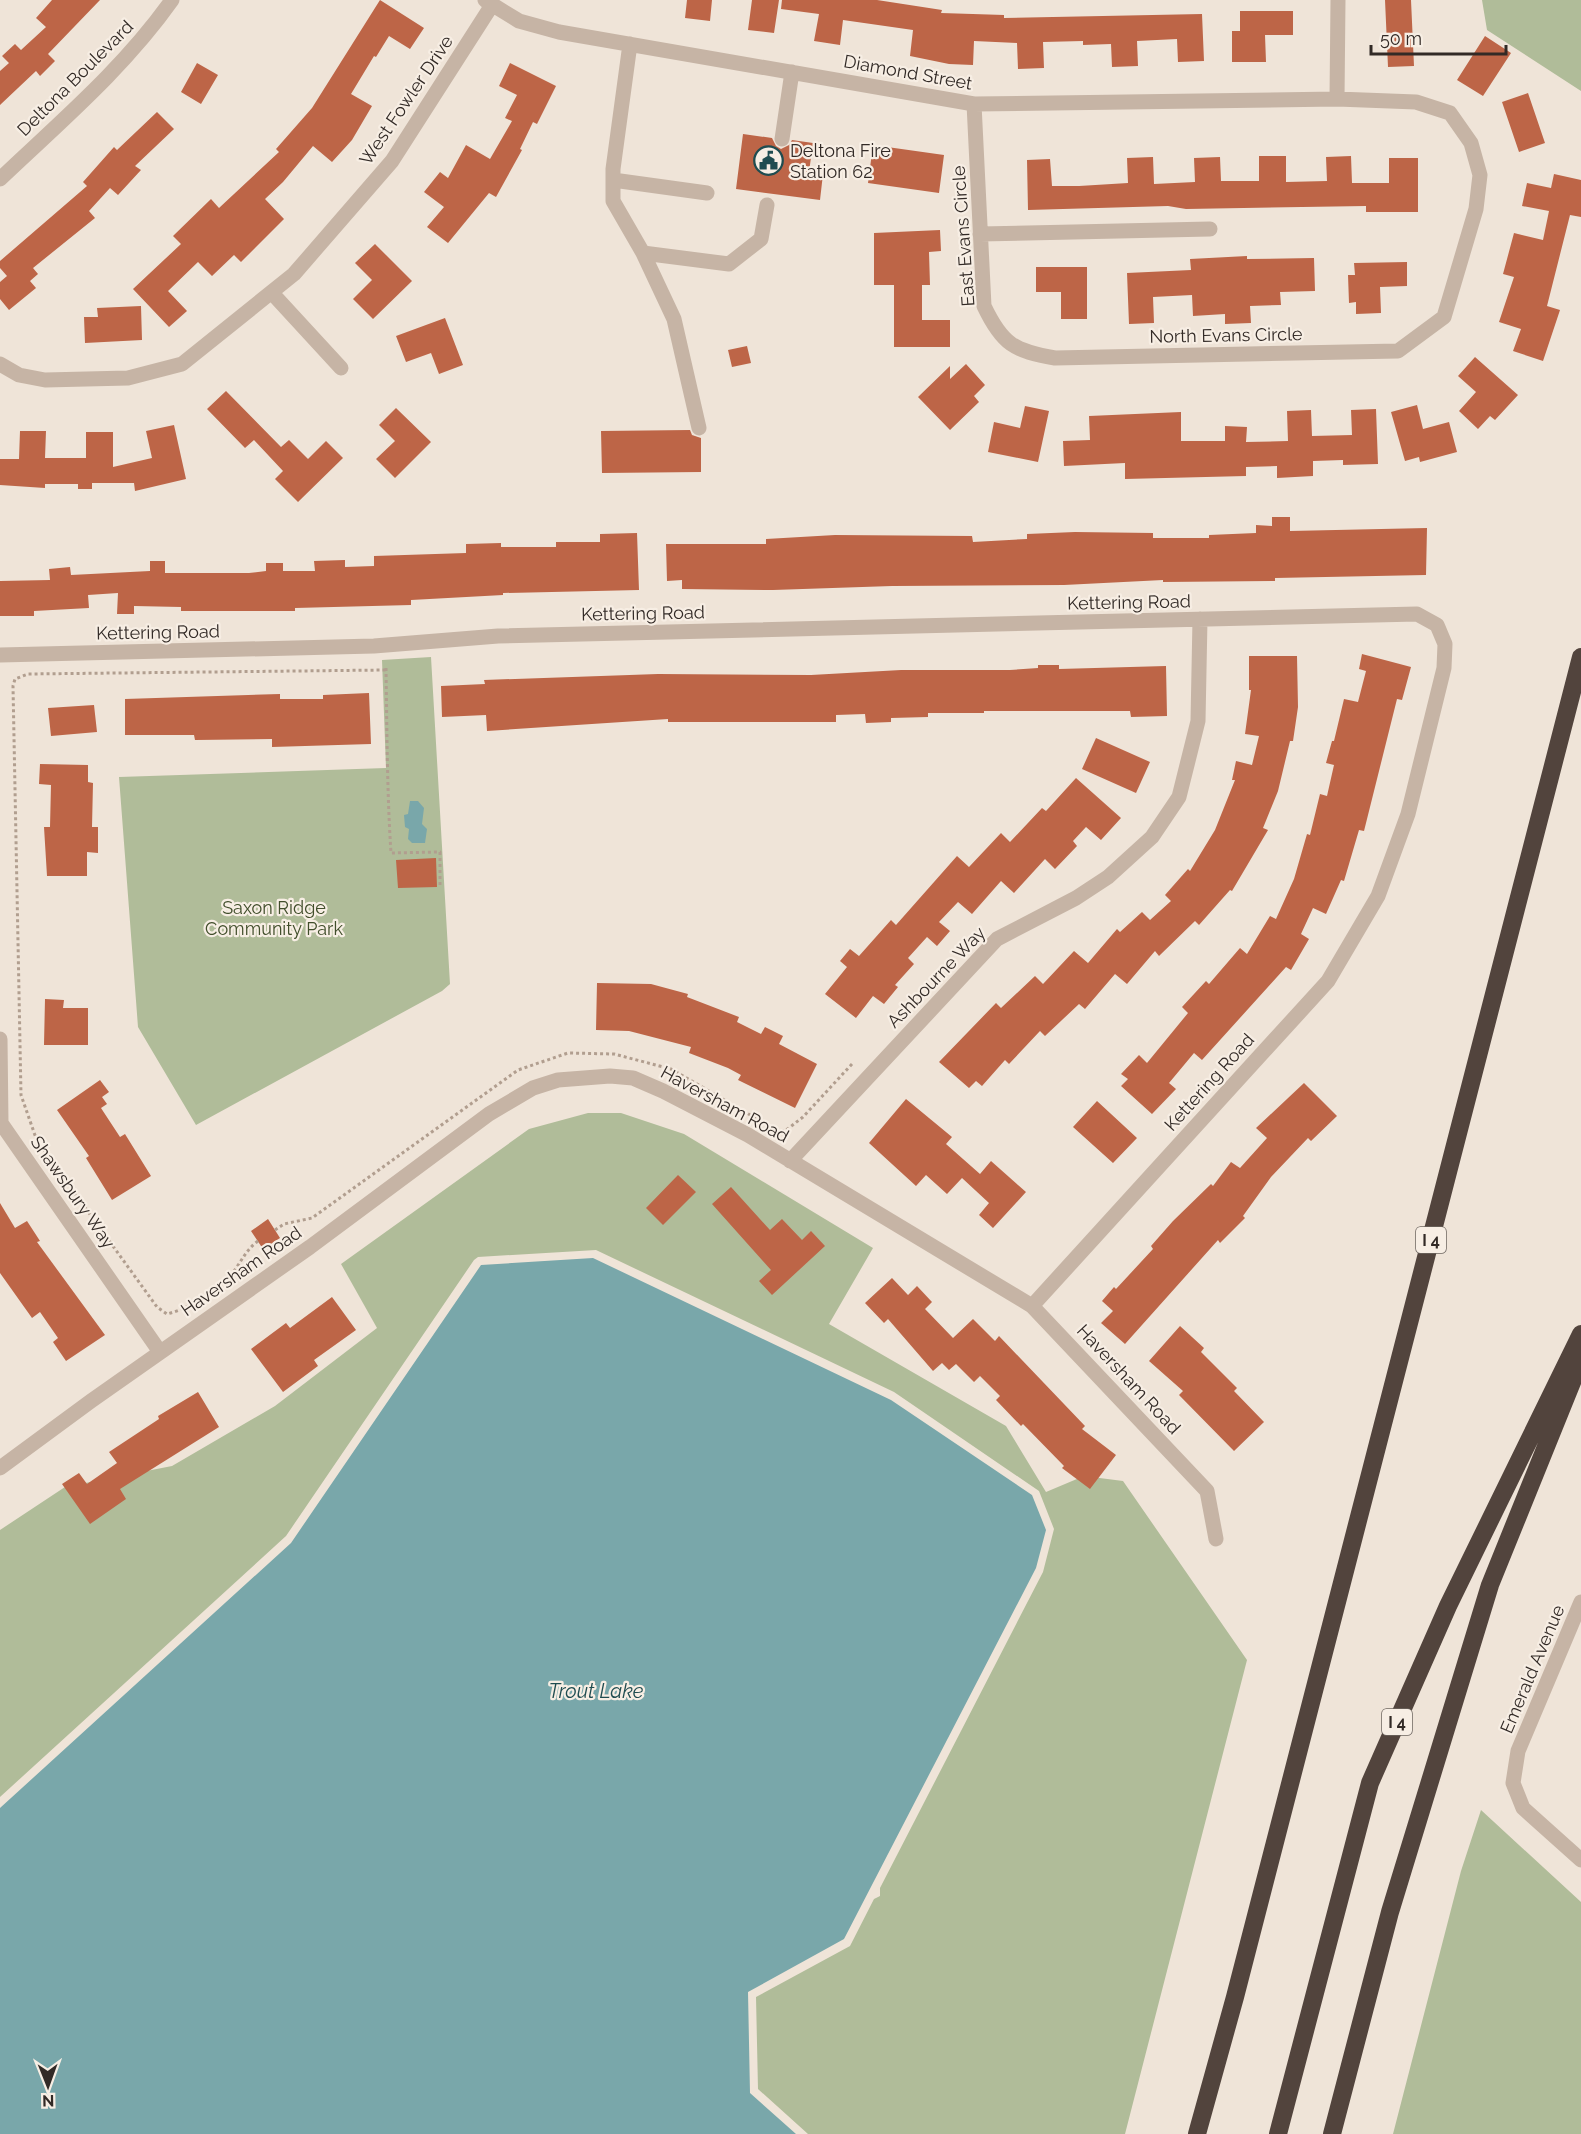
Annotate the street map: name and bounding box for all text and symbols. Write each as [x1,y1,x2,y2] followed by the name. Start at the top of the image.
[13,16,137,140] street label: Deltona Boulevard
[1371,18,1506,56] scale bar
[1380,28,1422,49] text: 50 m
[355,31,457,169] street label: West Fowler Drive
[842,50,974,94] street label: Diamond Street
[790,140,891,182] place label: Deltona Fire Station 62
[753,144,785,176] public building icon: Deltona Fire Station 62
[948,164,978,307] street label: East Evans Circle
[1149,323,1303,347] street label: North Evans Circle
[1067,590,1191,614] street label: Kettering Road
[581,601,705,625] street label: Kettering Road
[96,620,220,644] street label: Kettering Road
[205,897,343,939] park label: Saxon Ridge Community Park
[883,922,990,1032] street label: Ashbourne Way
[1160,1029,1258,1135] street label: Kettering Road
[657,1061,793,1147] street label: Haversham Road
[26,1132,120,1253] street label: Shawsbury Way
[177,1222,305,1320] street label: Haversham Road
[1416,1227,1446,1253] road number: I 4
[1073,1320,1185,1438] street label: Haversham Road
[1495,1601,1569,1736] street label: Emerald Avenue
[549,1679,644,1703] water label: Trout Lake
[1382,1709,1412,1735] road number: I 4
[18,2056,78,2116] north arrow
[42,2091,55,2110] text: N

